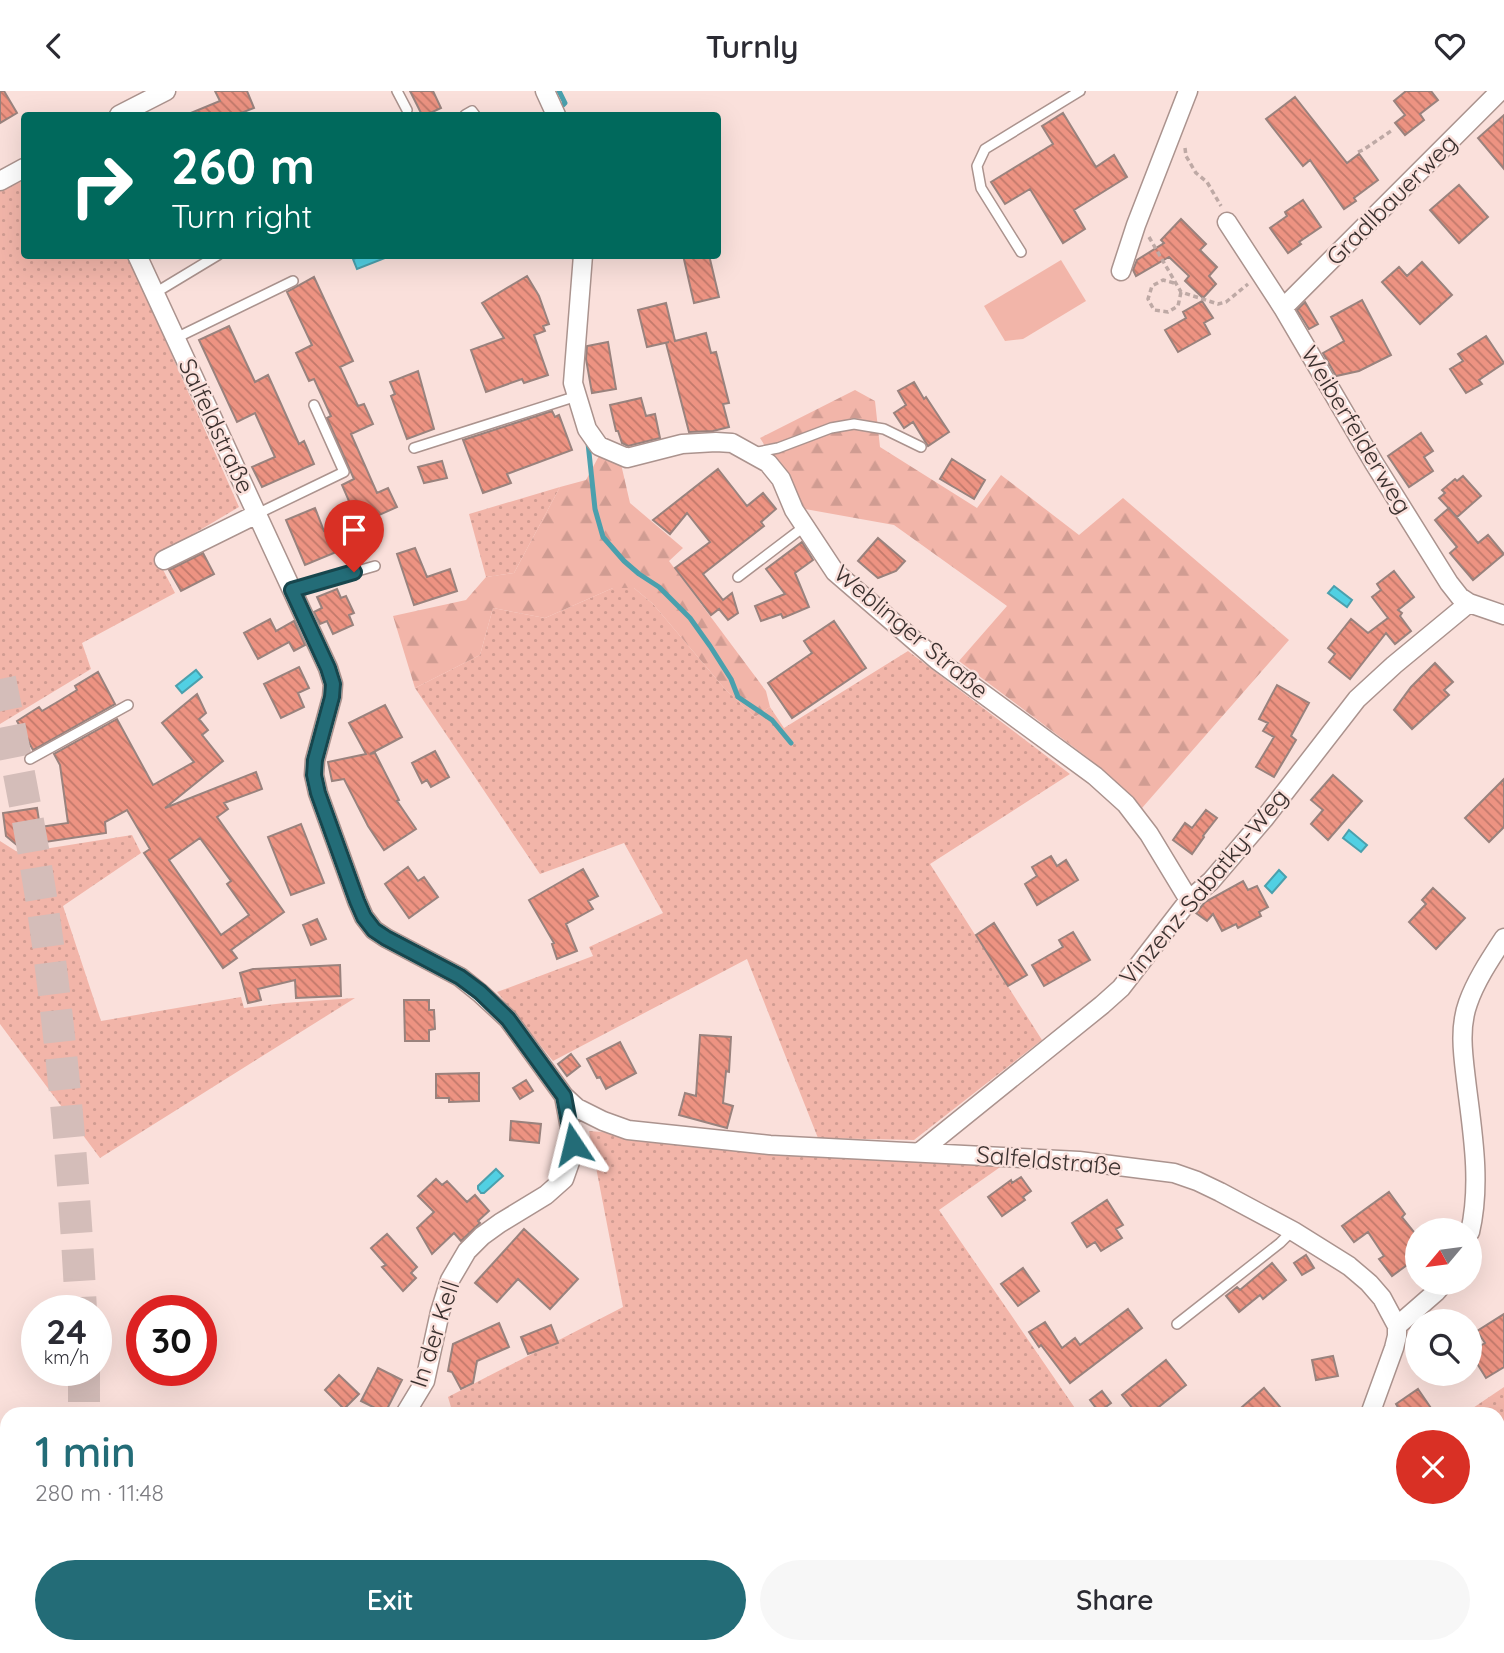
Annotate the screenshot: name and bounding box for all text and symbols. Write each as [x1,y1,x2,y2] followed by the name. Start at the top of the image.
[705,26,799,66] text: Turnly
[35,27,73,65] icon: back
[1431,27,1469,65] icon: heart
[1319,127,1463,271] street label: Gradlbauerweg
[171,135,315,196] text: 260 m
[56,140,147,231] icon: right
[171,196,312,236] text: Turn right
[1295,340,1419,519] street label: Weiberfelderweg
[173,353,261,498] street label: Salfeldstraße
[324,500,384,572] pin
[335,511,373,549] icon: arrive
[828,558,995,705] street label: Weblinger Straße
[1112,782,1294,991] street label: Vinzenz-Sabatky-Weg
[536,1107,610,1181] position arrow
[975,1139,1123,1181] street label: Salfeldstraße
[1405,1218,1482,1295] north arrow
[1405,1218,1482,1386] map controls
[403,1276,465,1391] street label: In der Kell
[126,1295,217,1386] speed limit sign: 30
[46,1309,87,1353] text: 24
[1405,1309,1482,1386] button: search
[44,1346,89,1369] text: km/h
[35,1425,136,1478] text: 1 min
[1396,1430,1470,1504] button: close
[35,1478,164,1507] text: 280 m · 11:48
[35,1560,746,1640] button: Exit
[760,1560,1470,1640] button: Share

